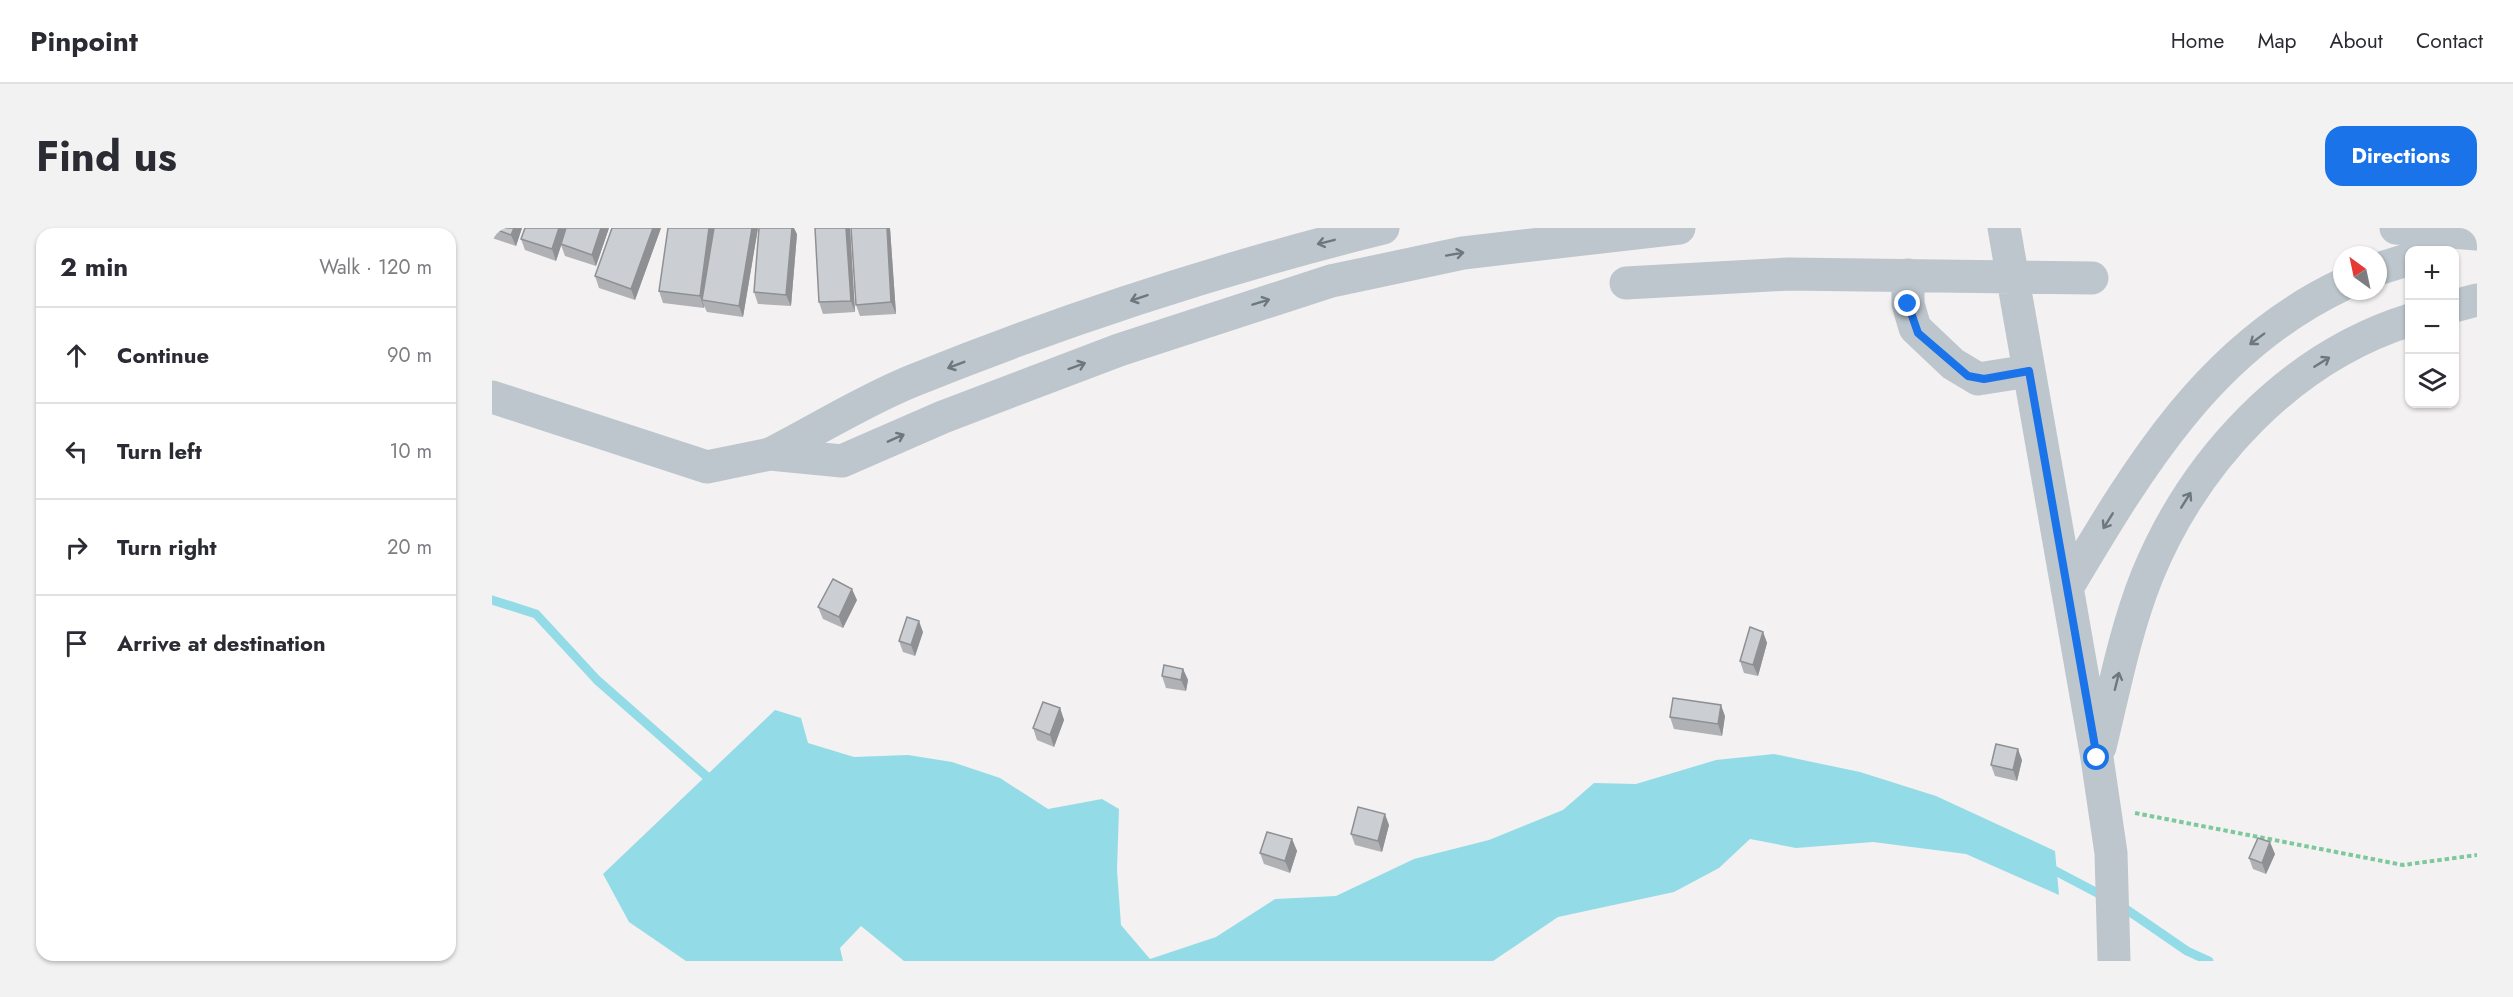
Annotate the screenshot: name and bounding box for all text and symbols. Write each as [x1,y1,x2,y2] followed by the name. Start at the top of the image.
[30,21,138,62] text: Pinpoint
[2171,26,2224,56] text: Home
[2257,26,2297,56] text: Map
[2330,26,2383,56] text: About
[2416,26,2483,56] text: Contact
[36,126,177,187] text: Find us
[2325,126,2477,186] button: Directions
[1317,237,1336,249] one-way arrow
[2333,246,2387,300] north arrow
[2405,246,2459,408] map controls
[2405,246,2459,300] button: +
[60,248,128,286] text: 2 min
[1445,248,1465,259] one-way arrow
[319,253,432,282] text: Walk · 120 m
[1894,290,1920,316] route end
[1130,293,1149,304] one-way arrow
[1251,296,1270,307] one-way arrow
[2405,300,2459,354] button: −
[2250,333,2266,345] one-way arrow
[60,339,93,372] icon: ahead
[117,339,209,371] text: Continue
[387,341,432,370] text: 90 m
[2405,354,2459,408] button: layers
[2313,355,2330,367] one-way arrow
[1067,359,1086,370] one-way arrow
[947,360,966,371] one-way arrow
[886,432,904,443] one-way arrow
[60,435,93,468] icon: left
[117,435,202,467] text: Turn left
[389,437,432,466] text: 10 m
[2181,492,2193,509] one-way arrow
[2101,512,2114,529] one-way arrow
[60,531,93,564] icon: right
[117,531,217,563] text: Turn right
[387,533,432,562] text: 20 m
[60,627,93,660] icon: arrive
[117,627,326,659] text: Arrive at destination
[2111,672,2123,691] one-way arrow
[2083,744,2109,770] route start

